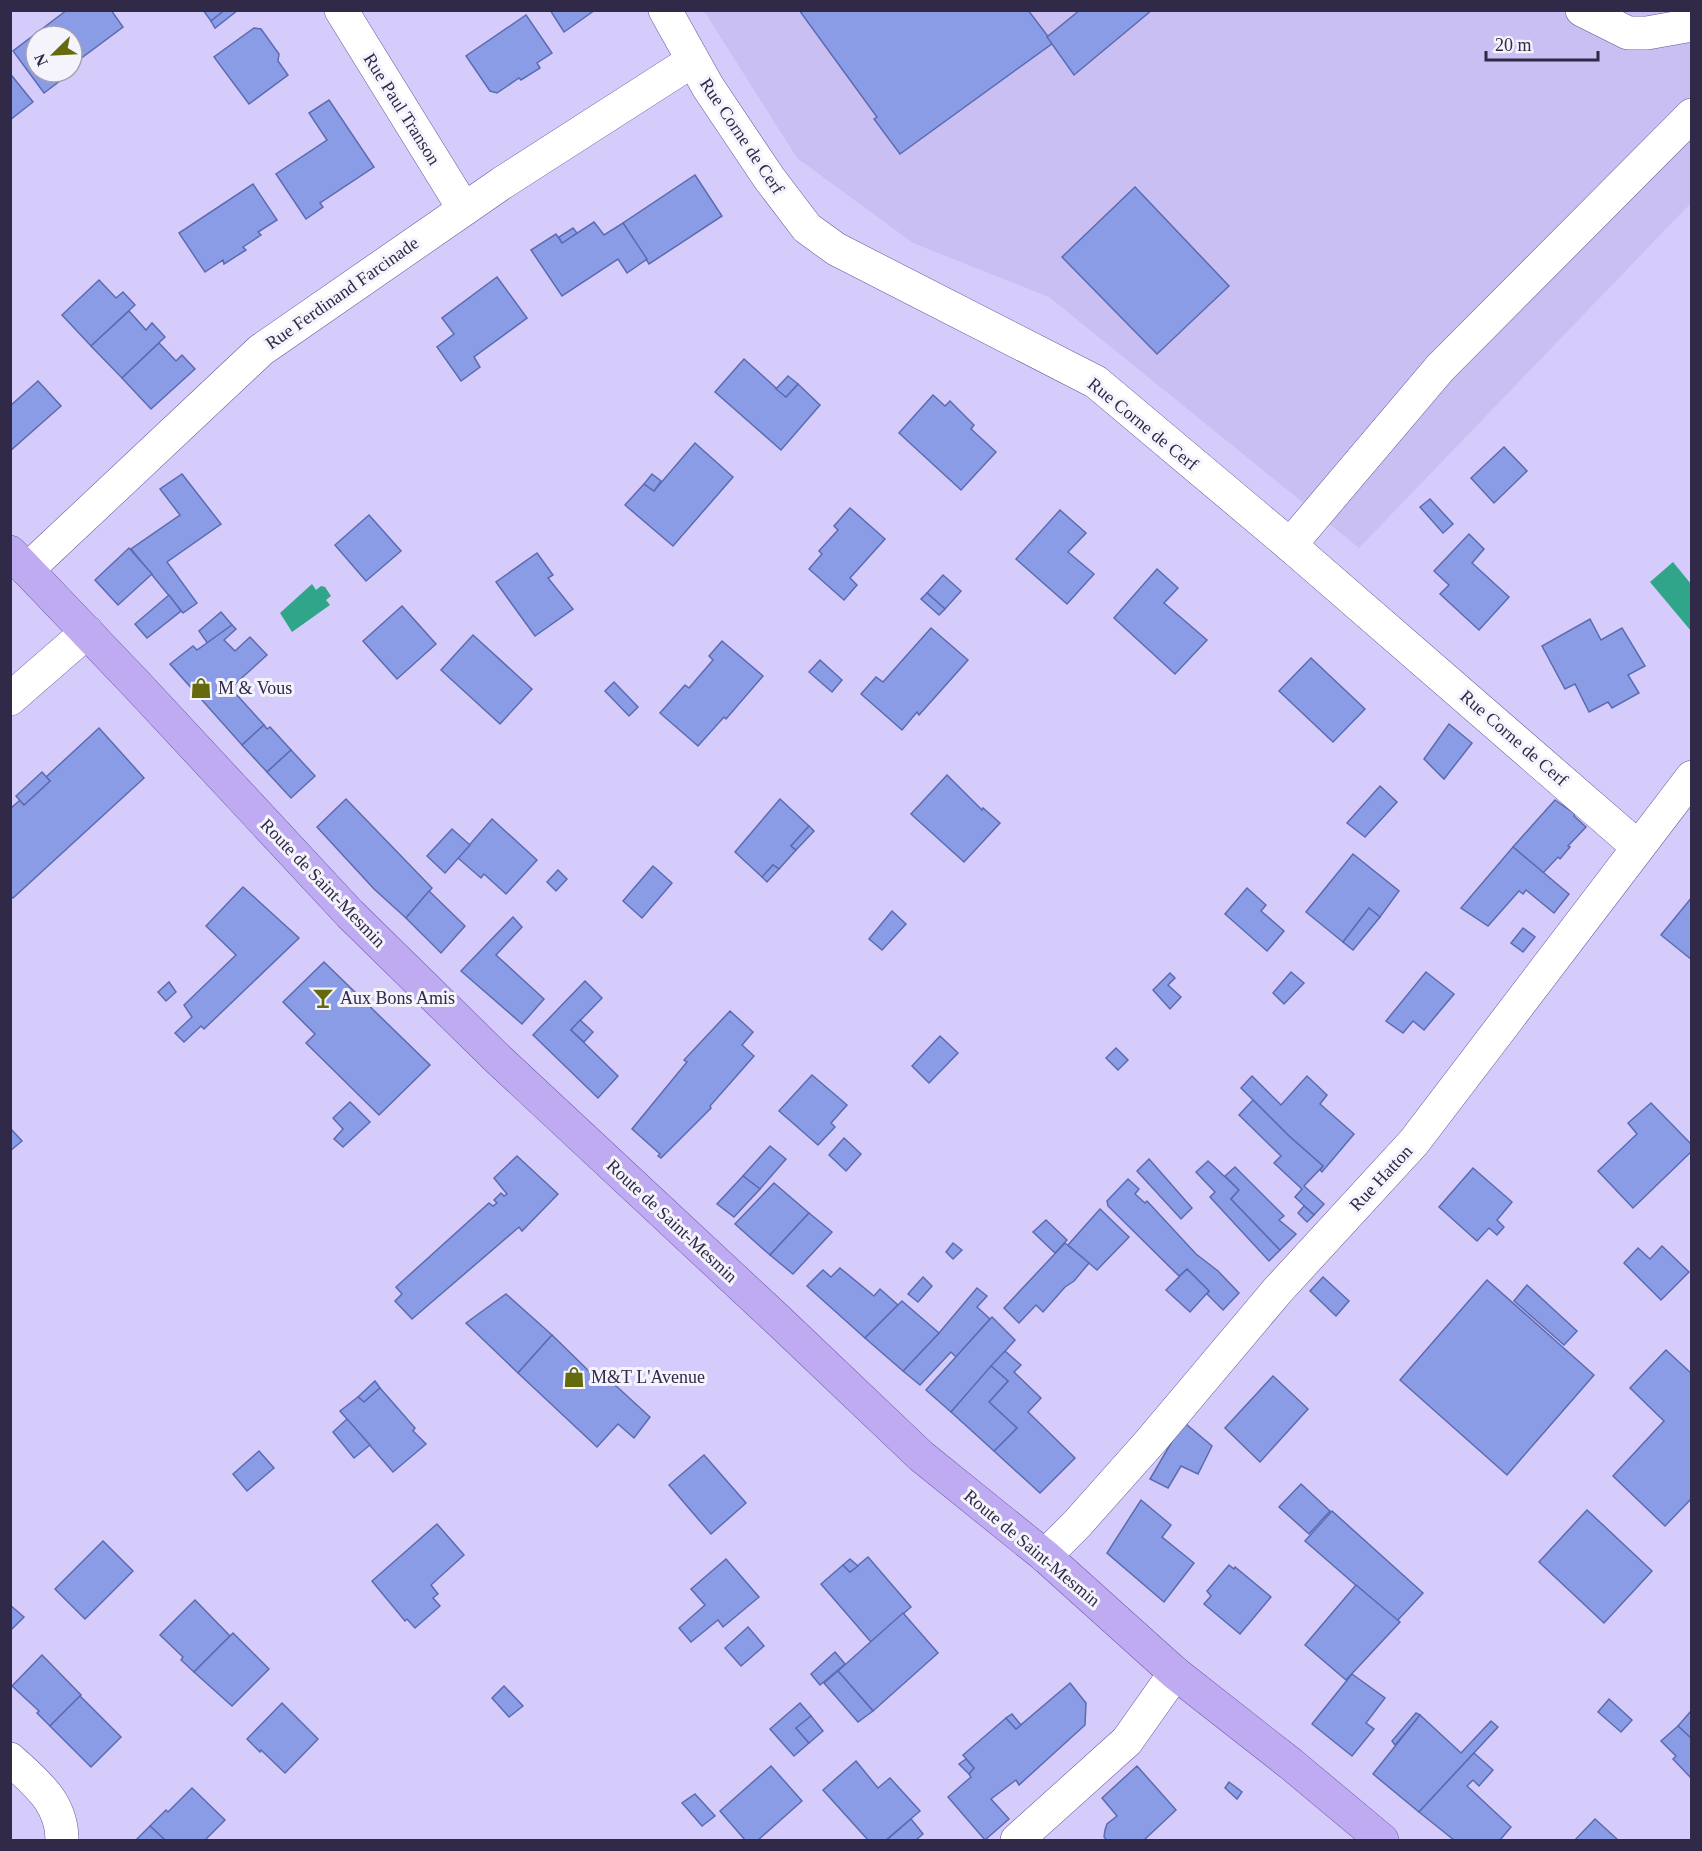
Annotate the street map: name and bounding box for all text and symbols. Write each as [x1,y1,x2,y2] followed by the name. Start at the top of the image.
[24,24,84,84] north arrow
[1486,24,1598,62] scale bar
[1495,35,1532,55] text: 20 m
[360,49,444,169] street label: Rue Paul Transon
[30,51,51,69] text: N
[696,74,788,198] street label: Rue Corne de Cerf
[262,233,422,353] street label: Rue Ferdinand Farcinade
[1084,374,1202,474] street label: Rue Corne de Cerf
[189,676,213,700] shop icon: M & Vous
[218,678,292,698] place label: M & Vous
[1456,686,1572,790] street label: Rue Corne de Cerf
[256,815,390,951] street label: Route de Saint-Mesmin
[311,986,335,1010] bar icon: Aux Bons Amis
[340,988,455,1008] place label: Aux Bons Amis
[1346,1141,1416,1215] street label: Rue Hatton
[603,1155,741,1287] street label: Route de Saint-Mesmin
[562,1365,586,1389] shop icon: M&T L'Avenue
[591,1367,705,1387] place label: M&T L'Avenue
[960,1485,1104,1611] street label: Route de Saint-Mesmin

